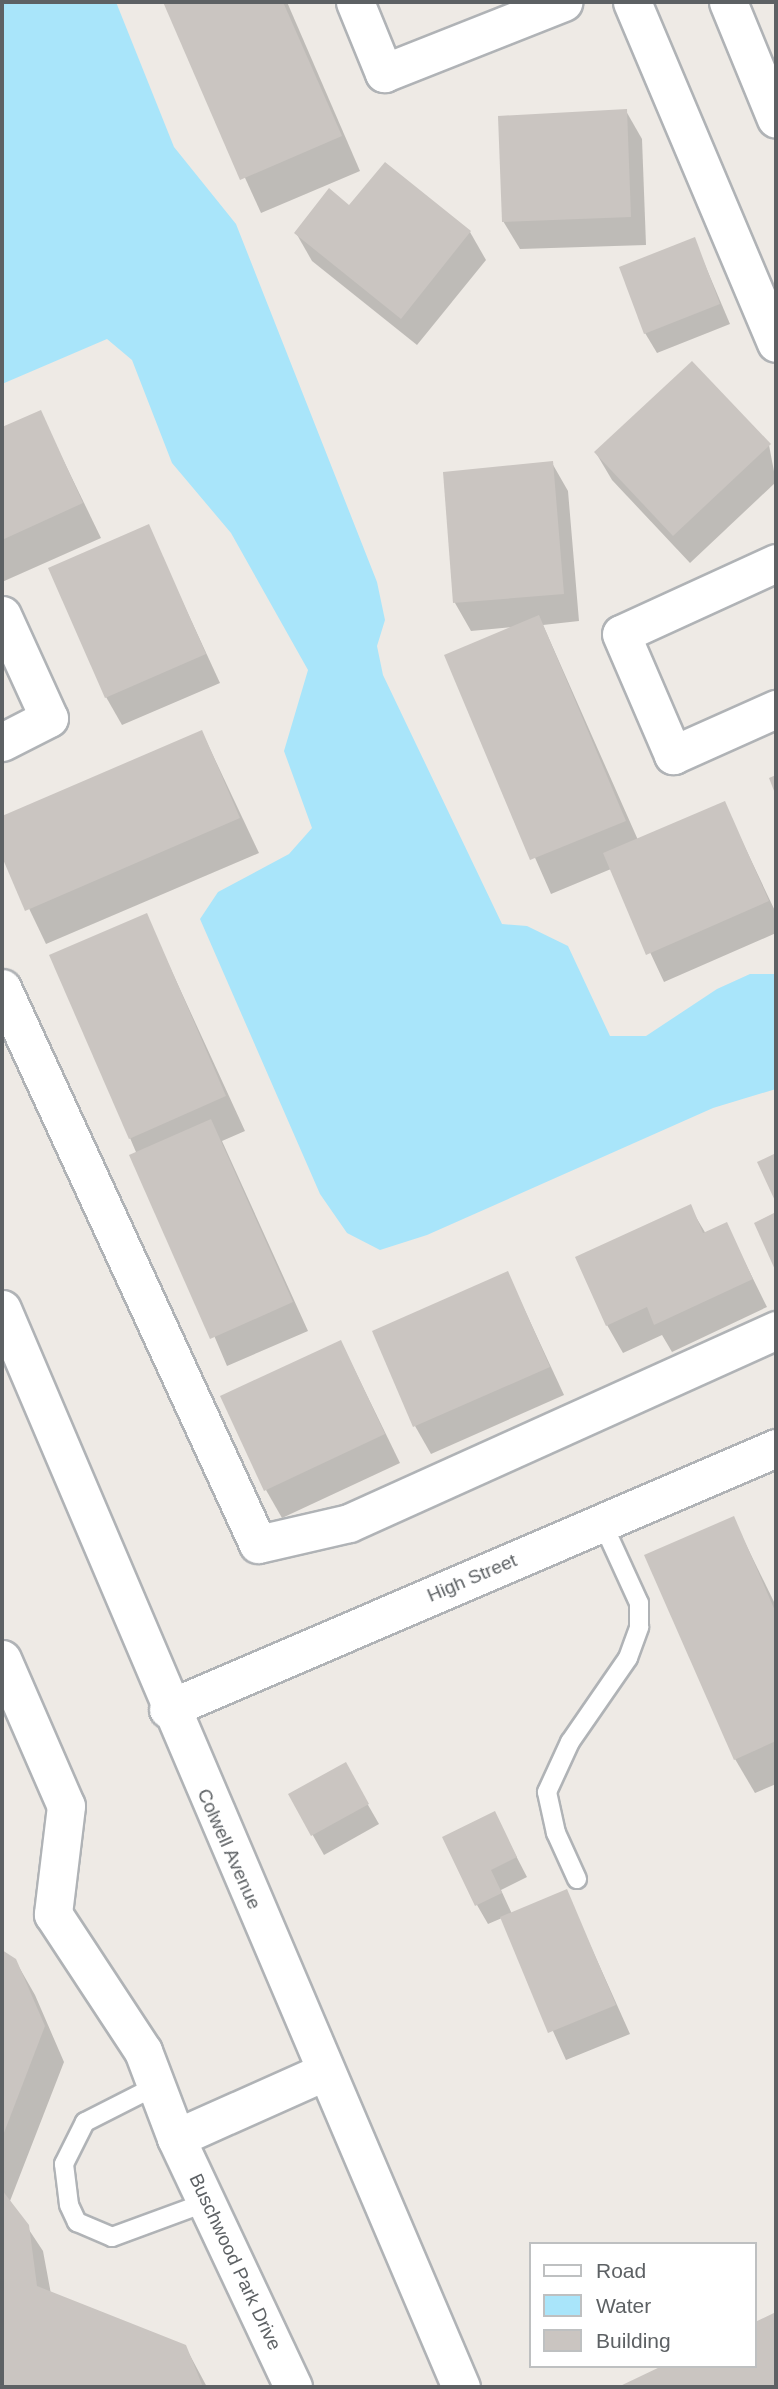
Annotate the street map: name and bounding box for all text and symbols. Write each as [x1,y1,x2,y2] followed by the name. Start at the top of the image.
[424,1549,520,1607] street label: High Street
[192,1785,266,1913] street label: Colwell Avenue
[184,2170,286,2354] street label: Buschwood Park Drive
[530,2242,757,2368] legend
[596,2259,646,2282] text: Road
[596,2294,651,2317] text: Water
[596,2329,671,2352] text: Building

